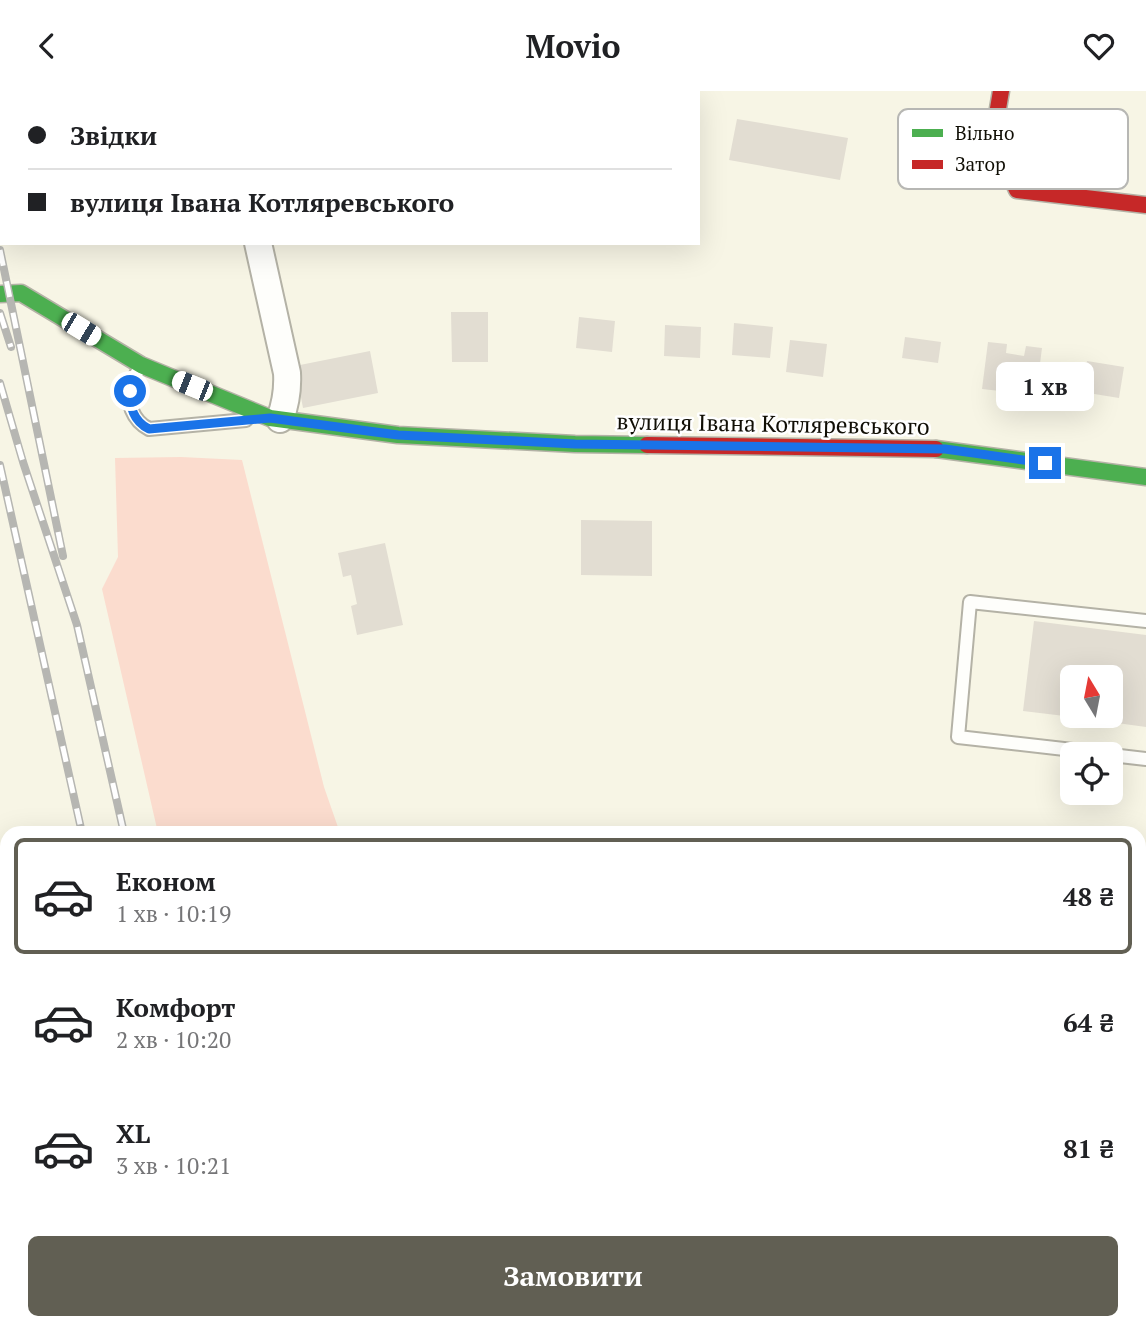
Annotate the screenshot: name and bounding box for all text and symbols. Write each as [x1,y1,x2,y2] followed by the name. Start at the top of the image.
[525,25,621,67] text: Movio
[28,27,66,65] icon: back
[1080,27,1118,65] icon: heart
[898,109,1128,189] legend
[70,118,157,152] text: Звідки
[955,120,1015,145] text: Вільно
[955,151,1006,176] text: Затор
[70,185,454,219] text: вулиця Івана Котляревського
[58,309,105,349] car
[996,361,1094,411] callout: 1 хв
[169,368,216,404] car
[1022,371,1068,402] text: 1 хв
[114,375,146,407] route start
[616,405,930,442] street label: вулиця Івана Котляревського
[1029,447,1061,479] route end
[1060,665,1124,728] north arrow
[1060,665,1123,805] map controls
[1060,742,1123,805] button: locate
[116,864,216,898] text: Економ
[32,865,95,928] icon: car
[1063,879,1114,913] text: 48 ₴
[116,898,231,929] text: 1 хв · 10:19
[116,990,235,1024] text: Комфорт
[32,991,95,1054] icon: car
[1063,1005,1114,1039] text: 64 ₴
[116,1024,231,1055] text: 2 хв · 10:20
[116,1116,150,1150] text: XL
[32,1117,95,1180] icon: car
[1063,1131,1114,1165] text: 81 ₴
[116,1150,231,1181] text: 3 хв · 10:21
[28,1236,1118,1316] button: Замовити

